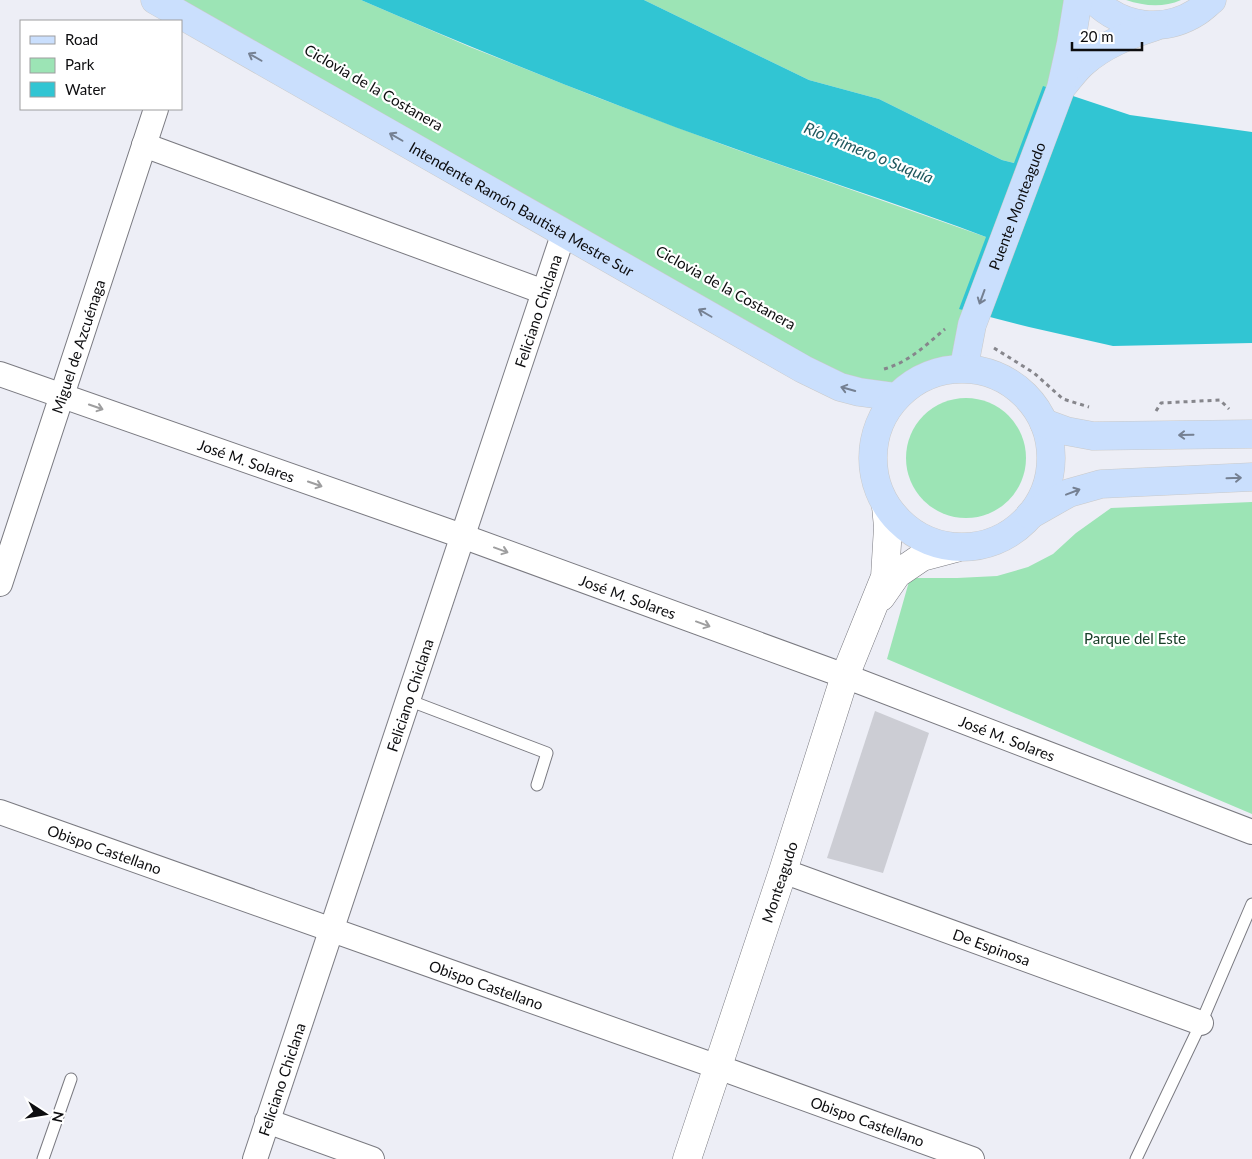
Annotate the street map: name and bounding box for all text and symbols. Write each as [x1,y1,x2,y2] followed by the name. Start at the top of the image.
[20,20,182,110] legend
[1072,20,1142,52] scale bar
[1080,27,1114,45] text: 20 m
[65,30,98,48] text: Road
[301,40,447,134] street label: Ciclovia de la Costanera
[248,51,262,61] one-way arrow
[65,55,95,73] text: Park
[65,80,106,98] text: Water
[802,117,936,187] water label: Río Primero o Suquía
[389,132,404,142] one-way arrow
[406,138,638,280] street label: Intendente Ramón Bautista Mestre Sur
[985,140,1049,272] street label: Puente Monteagudo
[653,241,799,333] street label: Ciclovia de la Costanera
[511,252,565,370] street label: Feliciano Chiclana
[48,277,108,416] street label: Miguel de Azcuénaga
[977,290,986,305] one-way arrow
[698,307,712,317] one-way arrow
[840,384,856,394] one-way arrow
[87,403,103,412] one-way arrow
[1178,430,1194,440] one-way arrow
[195,435,297,486] street label: José M. Solares
[1226,473,1242,482] one-way arrow
[307,480,322,489] one-way arrow
[1065,487,1080,496] one-way arrow
[493,546,508,555] one-way arrow
[577,571,678,622] street label: José M. Solares
[695,620,710,629] one-way arrow
[1084,629,1186,647] park label: Parque del Este
[382,636,437,754] street label: Feliciano Chiclana
[957,712,1058,765] street label: José M. Solares
[45,821,164,878] street label: Obispo Castellano
[757,839,801,925] street label: Monteagudo
[950,925,1033,969] street label: De Espinosa
[427,956,546,1013] street label: Obispo Castellano
[254,1021,309,1138] street label: Feliciano Chiclana
[20,1089,70,1139] north arrow
[808,1092,927,1150] street label: Obispo Castellano
[49,1110,68,1124] text: N

